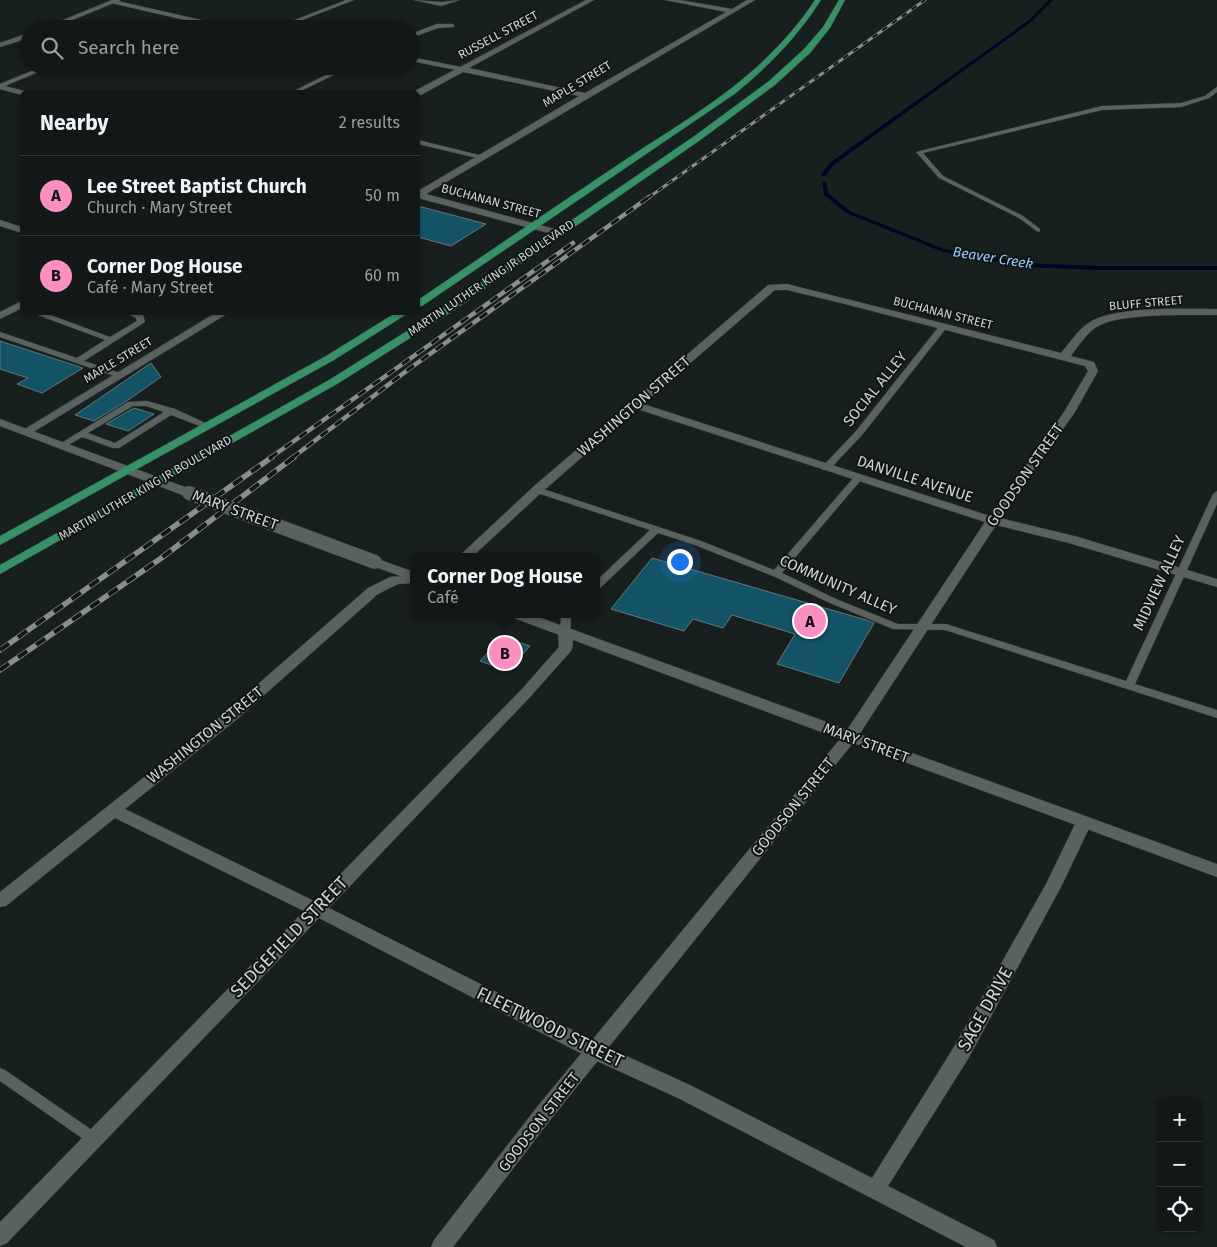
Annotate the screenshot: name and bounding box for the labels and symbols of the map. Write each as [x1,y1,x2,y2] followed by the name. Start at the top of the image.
[456,8,541,62] street label: RUSSELL STREET
[540,58,615,110] street label: MAPLE STREET
[440,181,543,221] street label: BUCHANAN STREET
[405,217,577,339] street label: MARTIN LUTHER KING JR BOULEVARD
[952,243,1035,273] water label: Beaver Creek
[1108,293,1185,313] street label: BLUFF STREET
[892,294,995,332] street label: BUCHANAN STREET
[81,334,156,386] street label: MAPLE STREET
[839,347,911,430] street label: SOCIAL ALLEY
[574,352,694,460] street label: WASHINGTON STREET
[983,420,1067,530] street label: GOODSON STREET
[56,433,234,543] street label: MARTIN LUTHER KING JR BOULEVARD
[855,452,975,506] street label: DANVILLE AVENUE
[190,486,280,534] street label: MARY STREET
[1129,532,1189,633] street label: MIDVIEW ALLEY
[667,549,693,575] your location
[777,551,900,619] street label: COMMUNITY ALLEY
[794,602,826,640] pin: A
[489,634,521,672] pin: B
[144,683,267,787] street label: WASHINGTON STREET
[821,719,911,767] street label: MARY STREET
[748,754,838,860] street label: GOODSON STREET
[226,872,353,1002] street label: SEDGEFIELD STREET
[953,963,1017,1055] street label: SAGE DRIVE
[473,982,628,1072] street label: FLEETWOOD STREET
[495,1069,584,1175] street label: GOODSON STREET

